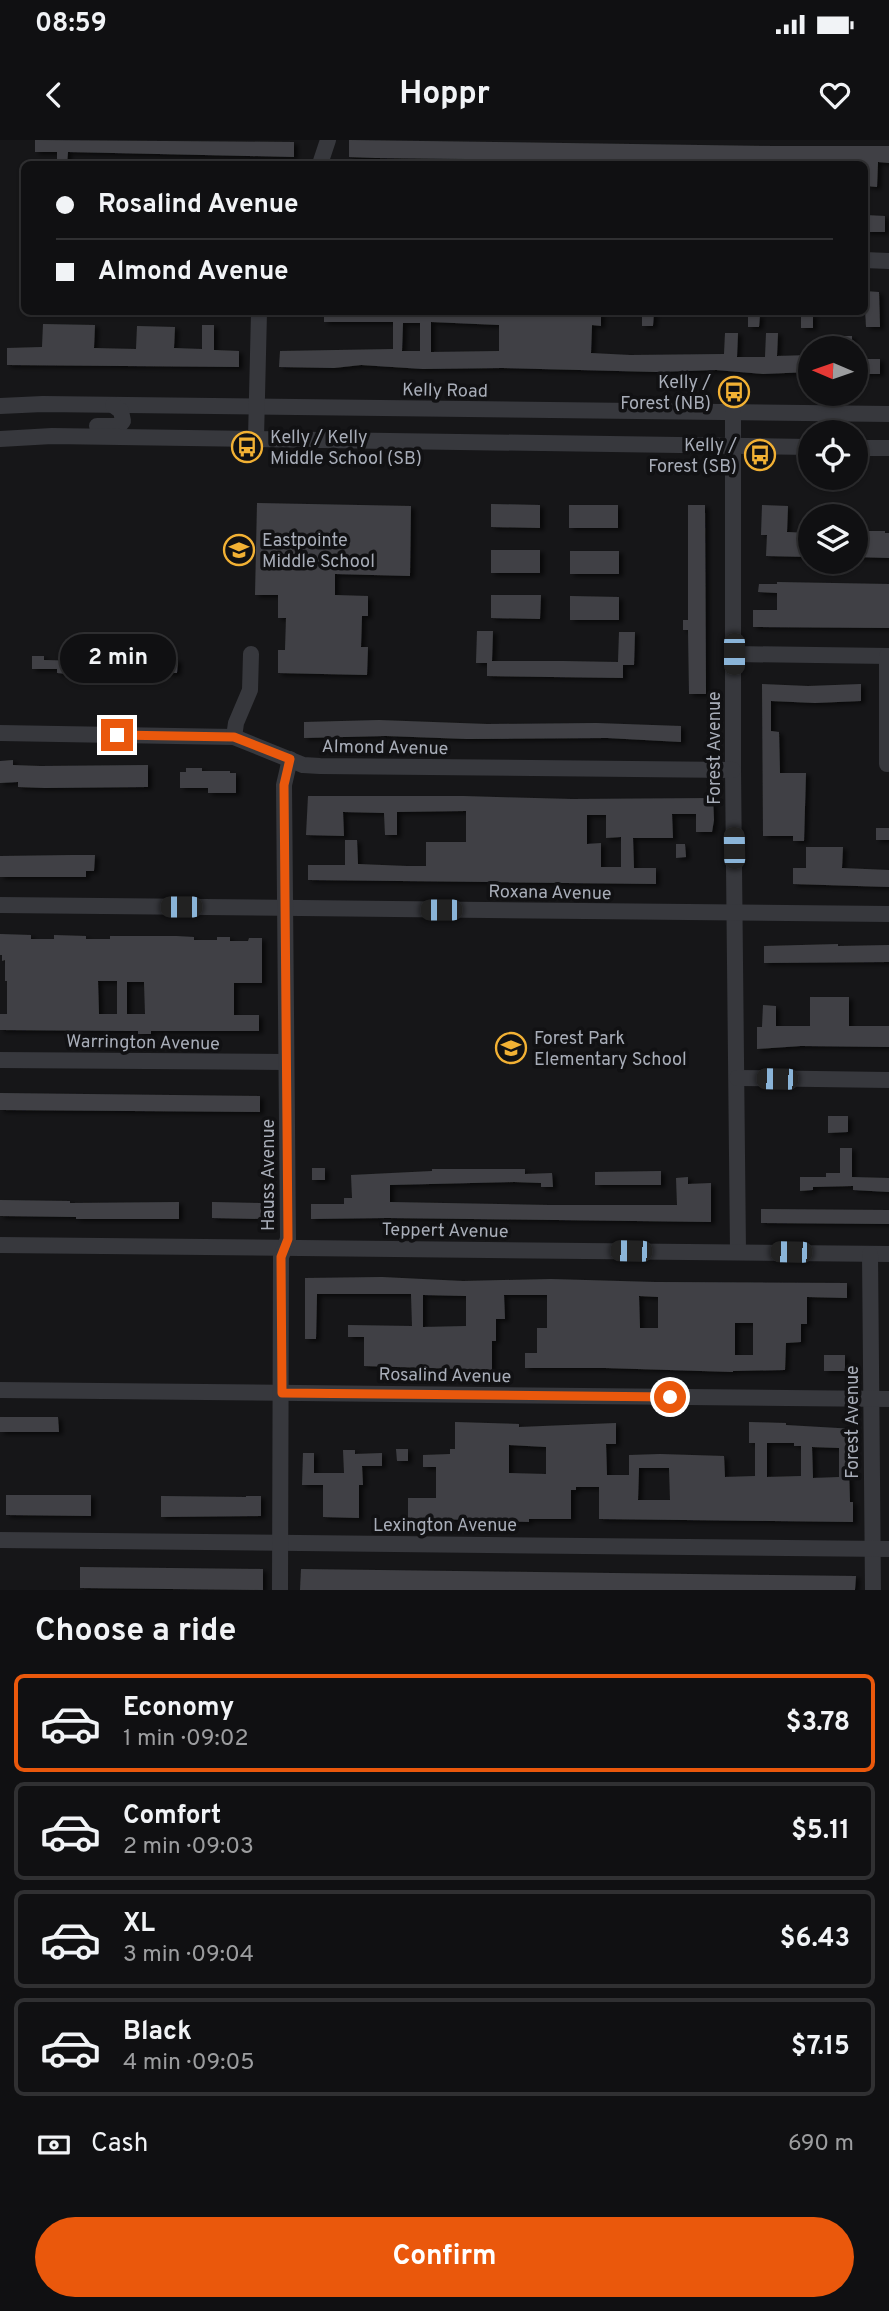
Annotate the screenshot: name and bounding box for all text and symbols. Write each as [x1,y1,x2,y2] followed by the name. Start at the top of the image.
[35,8,107,41] text: 08:59
[399,75,490,115] text: Hoppr
[35,76,73,114] icon: back
[816,76,854,114] icon: heart
[98,189,299,222] text: Rosalind Avenue
[98,256,289,289] text: Almond Avenue
[798,336,868,406] north arrow
[798,336,868,574] map controls
[620,372,711,416] place label: Kelly / Forest (NB)
[717,375,751,409] bus stop icon: Kelly / Forest (NB)
[402,379,488,404] street label: Kelly Road
[798,420,868,490] button: locate
[270,427,422,471] place label: Kelly / Kelly Middle School (SB)
[230,430,264,464] bus stop icon: Kelly / Kelly Middle School (SB)
[648,435,737,479] place label: Kelly / Forest (SB)
[743,438,777,472] bus stop icon: Kelly / Forest (SB)
[798,504,868,574] button: layers
[262,530,375,574] place label: Eastpointe Middle School
[222,533,256,567] school or university icon: Eastpointe Middle School
[724,633,745,675] car
[59,634,175,682] callout: 2 min
[88,644,148,673] text: 2 min
[704,691,727,805] street label: Forest Avenue
[101,719,133,751] route end
[321,736,448,761] street label: Almond Avenue
[724,827,745,869] car
[488,881,612,906] street label: Roxana Avenue
[161,897,203,918] car
[421,900,463,921] car
[534,1028,687,1072] place label: Forest Park Elementary School
[66,1031,220,1056] street label: Warrington Avenue
[494,1031,528,1065] school or university icon: Forest Park Elementary School
[756,1068,799,1090] car
[258,1119,281,1231] street label: Hauss Avenue
[381,1219,509,1244] street label: Teppert Avenue
[610,1240,653,1262] car
[770,1241,813,1263] car
[378,1364,511,1389] street label: Rosalind Avenue
[842,1365,865,1479] street label: Forest Avenue
[654,1381,686,1413] route start
[373,1515,517,1538] street label: Lexington Avenue
[35,1612,236,1652] text: Choose a ride
[39,1692,102,1755] icon: car
[123,1692,234,1725] text: Economy
[786,1707,850,1740] text: $3.78
[123,1725,249,1754] text: 1 min · 09:02
[39,1800,102,1863] icon: car
[123,1800,221,1833] text: Comfort
[791,1815,850,1848] text: $5.11
[123,1833,254,1862] text: 2 min · 09:03
[39,1908,102,1971] icon: car
[123,1908,155,1941] text: XL
[780,1923,850,1956] text: $6.43
[123,1941,254,1970] text: 3 min · 09:04
[39,2016,102,2079] icon: car
[123,2016,192,2049] text: Black
[791,2031,850,2064] text: $7.15
[123,2049,255,2078] text: 4 min · 09:05
[35,2126,73,2164] icon: cash
[91,2128,148,2161] text: Cash
[788,2130,854,2159] text: 690 m
[35,2217,854,2297] button: Confirm

